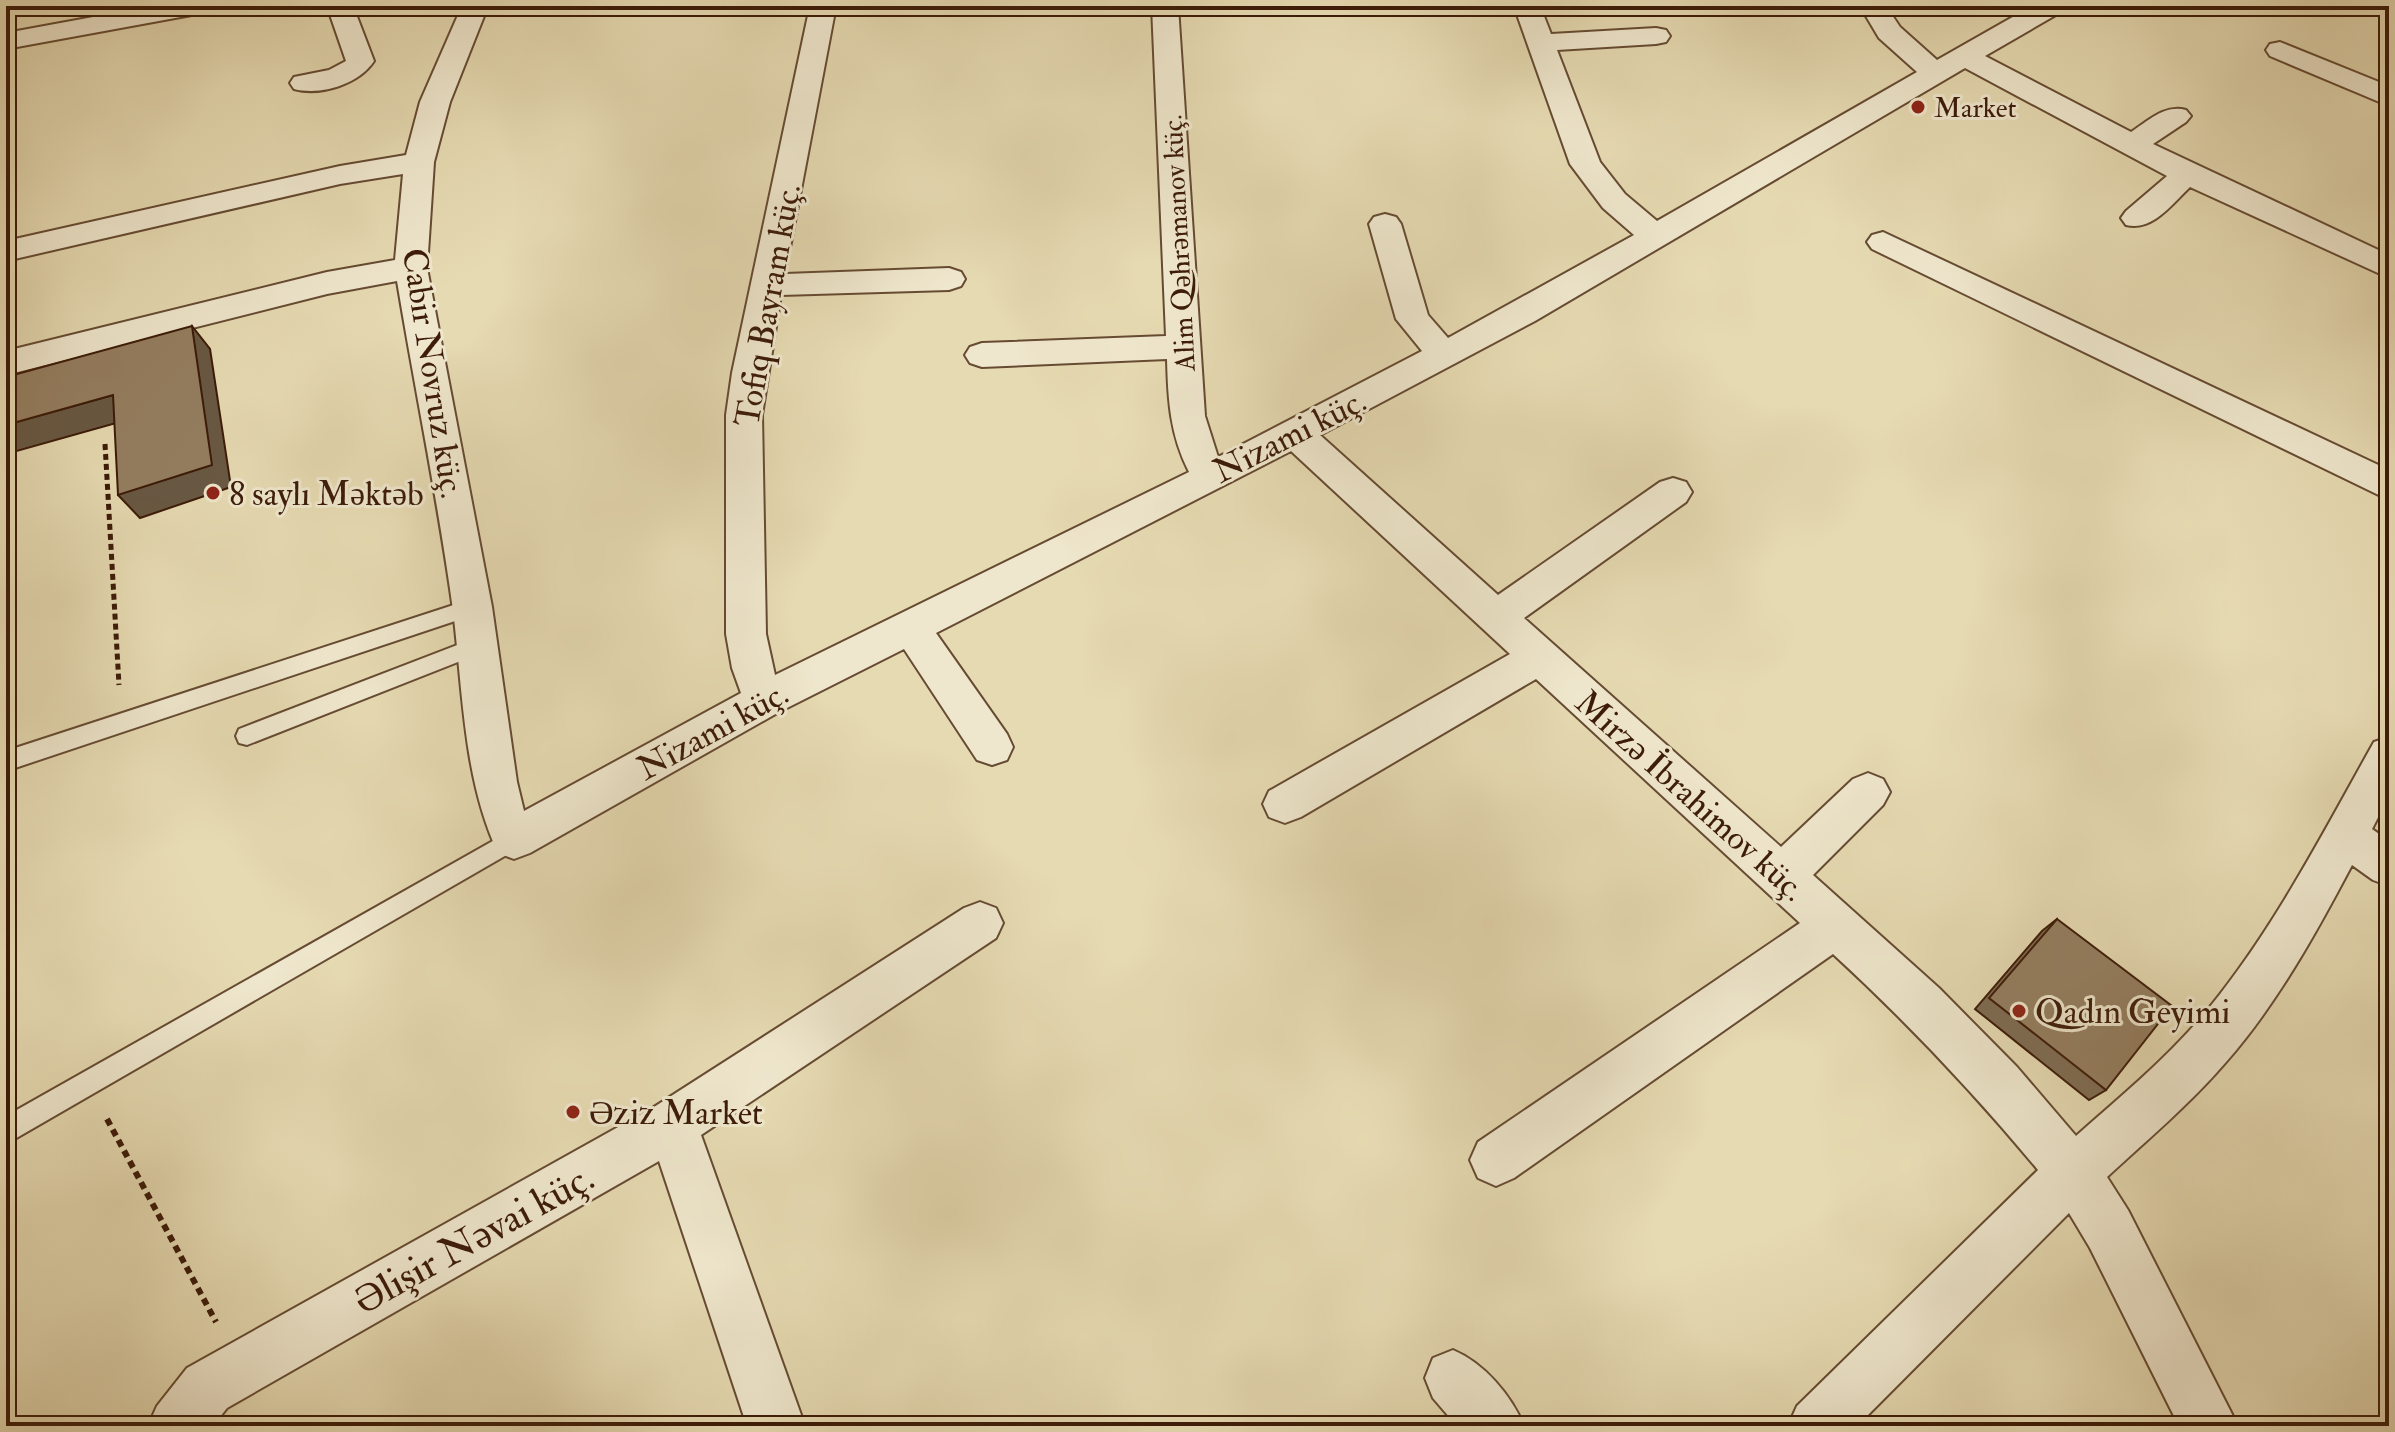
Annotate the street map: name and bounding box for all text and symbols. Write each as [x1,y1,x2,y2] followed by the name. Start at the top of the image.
[1934,91,2017,126] place label: Market
[1909,98,1927,116] marker: Market
[1155,114,1204,373] street label: Alim Qəhrəmanov küç.
[726,180,811,430] street label: Tofiq Bayram küç.
[392,245,473,501] street label: Cabir Novruz küç.
[1206,379,1373,493] street label: Nizami küç.
[229,473,424,516] place label: 8 saylı Məktəb
[204,484,222,502] marker: 8 saylı Məktəb
[630,672,796,790] street label: Nizami küç.
[1566,681,1814,911] street label: Mirzə İbrahimov küç.
[2035,991,2230,1034] place label: Qadın Geyimi
[2010,1002,2028,1020] marker: Qadın Geyimi
[589,1092,763,1135] place label: Əziz Market
[564,1103,582,1121] marker: Əziz Market
[345,1152,603,1326] street label: Əlişir Nəvai küç.

